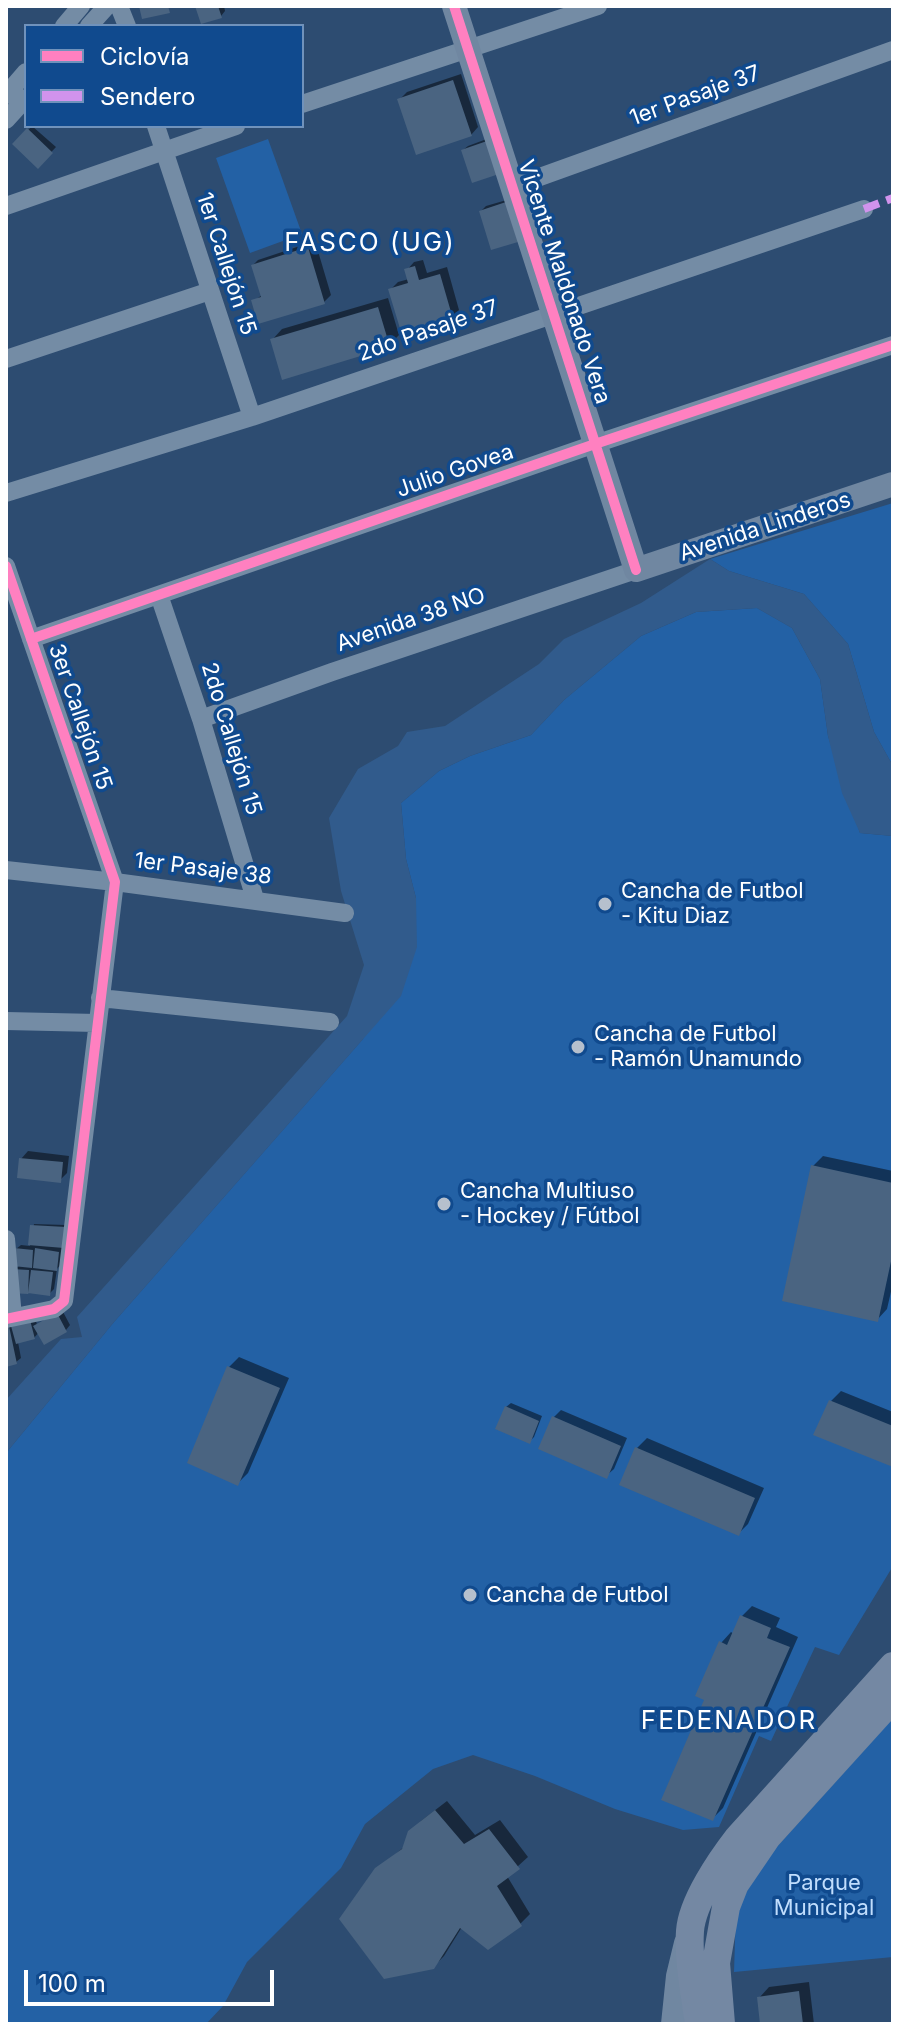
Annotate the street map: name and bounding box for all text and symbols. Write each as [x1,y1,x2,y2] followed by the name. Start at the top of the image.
[24,24,304,128] legend
[100,42,190,71] text: Ciclovía
[626,60,764,132] street label: 1er Pasaje 37
[100,82,195,111] text: Sendero
[512,157,616,407] street label: Vicente Maldonado Vera
[191,189,261,339] street label: 1er Callejón 15
[284,227,456,259] district label: FASCO (UG)
[354,295,502,367] street label: 2do Pasaje 37
[393,439,517,503] street label: Julio Govea
[676,487,854,567] street label: Avenida Linderos
[333,582,489,658] street label: Avenida 38 NO
[43,640,117,794] street label: 3er Callejón 15
[195,659,267,819] street label: 2do Callejón 15
[133,847,273,891] street label: 1er Pasaje 38
[621,878,803,930] place label: Cancha de Futbol - Kitu Diaz
[596,895,614,913] marker: Cancha de Futbol - Kitu Diaz
[594,1021,802,1072] place label: Cancha de Futbol - Ramón Unamundo
[569,1038,587,1056] marker: Cancha de Futbol - Ramón Unamundo
[460,1178,640,1230] place label: Cancha Multiuso - Hockey / Fútbol
[435,1195,453,1213] marker: Cancha Multiuso - Hockey / Fútbol
[486,1582,668,1608] place label: Cancha de Futbol
[461,1586,479,1604] marker: Cancha de Futbol
[641,1705,817,1737] district label: FEDENADOR
[774,1870,874,1922] park label: Parque Municipal
[28,1954,278,2004] scale bar
[38,1969,106,1998] text: 100 m

